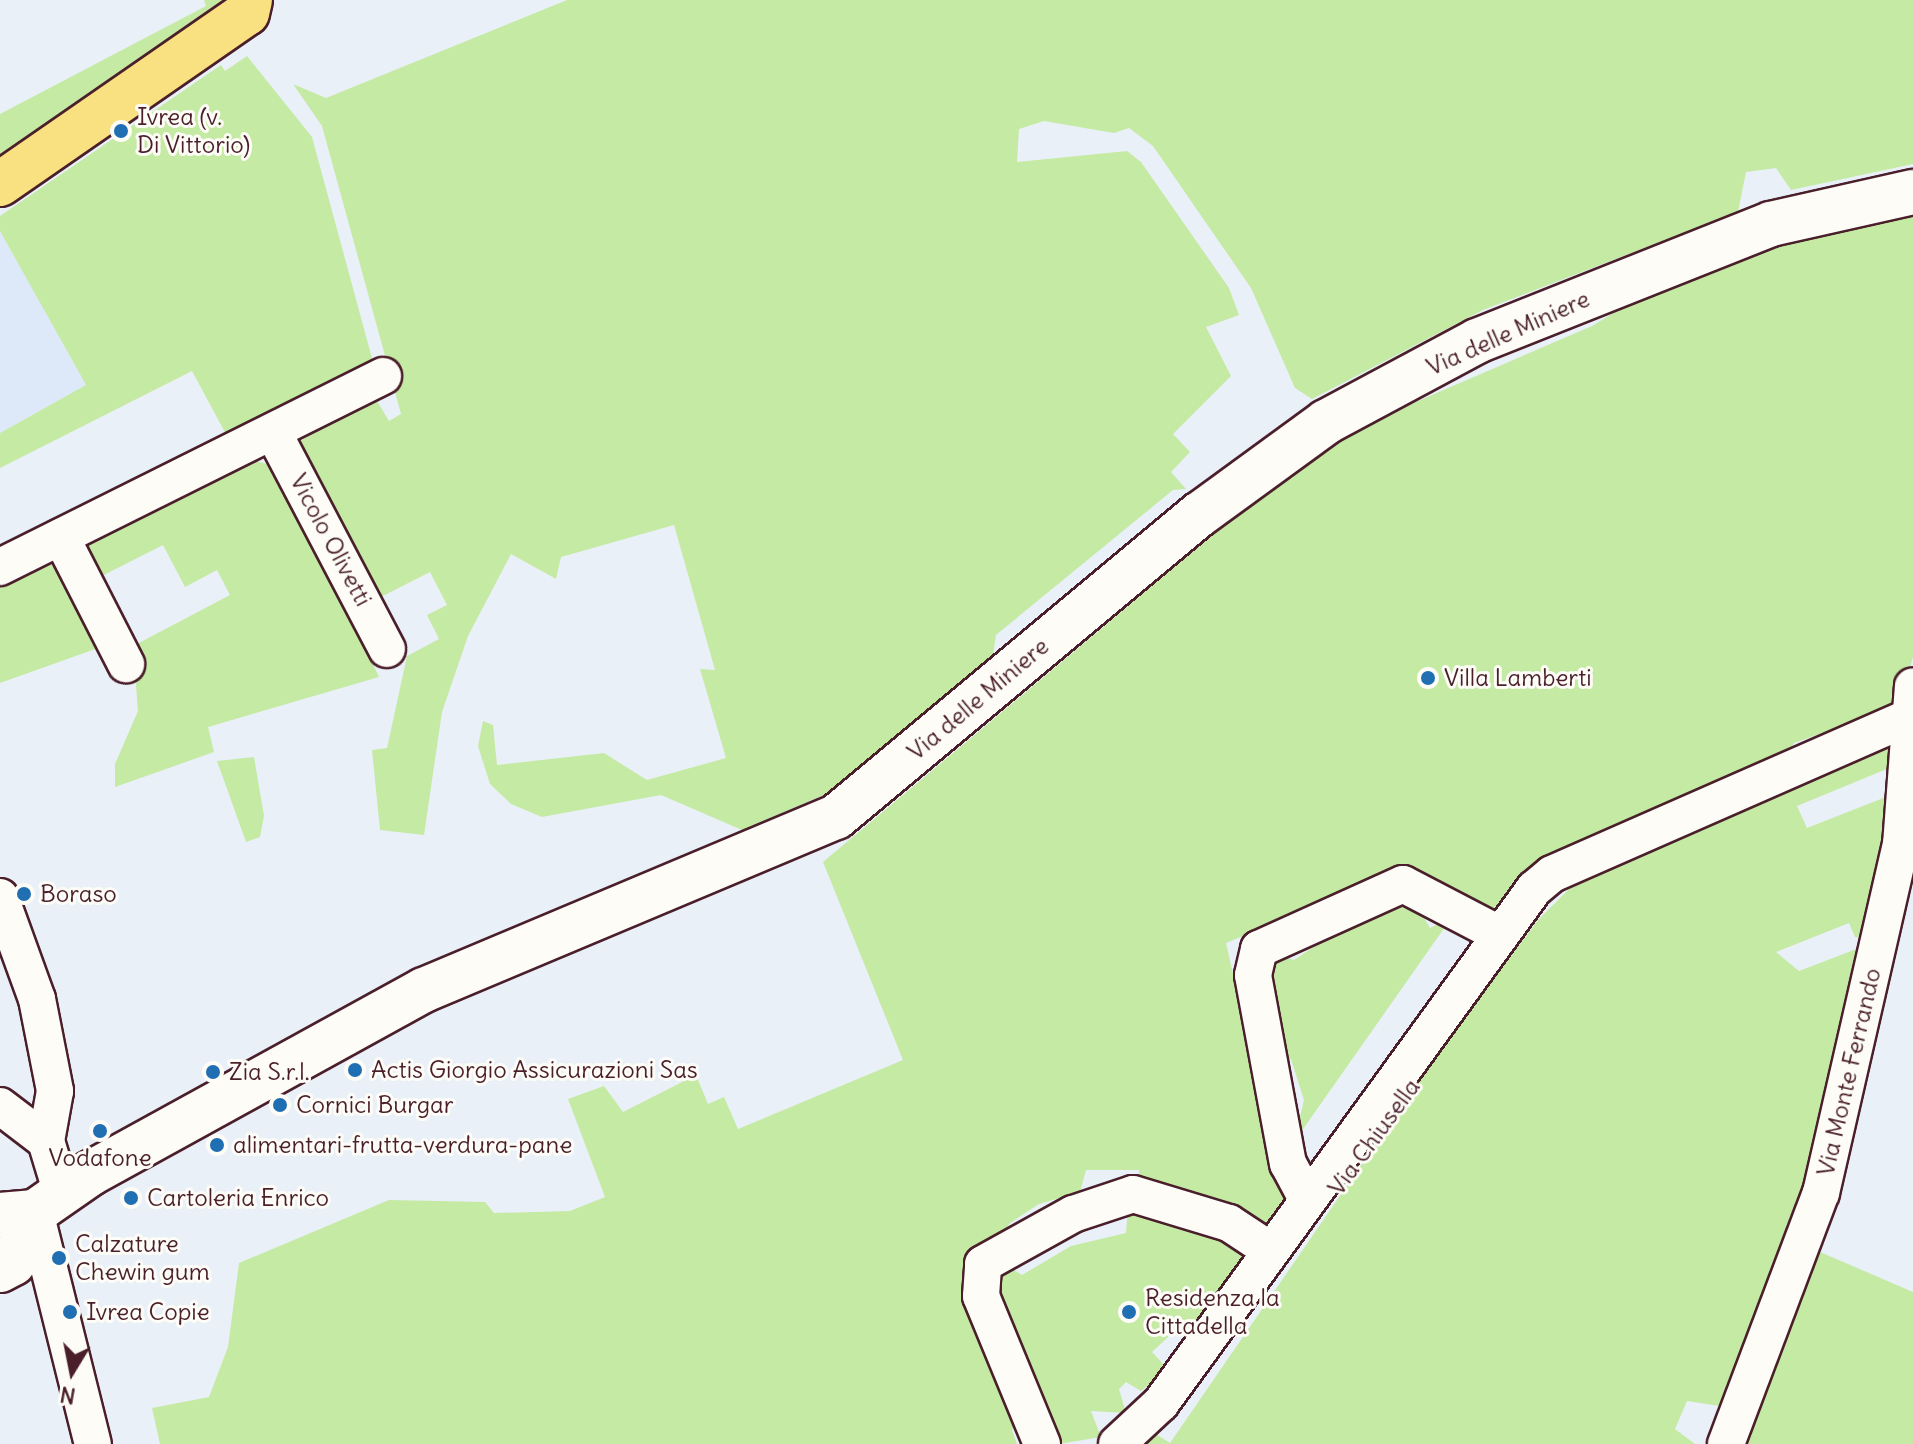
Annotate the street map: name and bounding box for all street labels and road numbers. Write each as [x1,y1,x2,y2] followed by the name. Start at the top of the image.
[1422,284,1594,382] street label: Via delle Miniere
[284,469,378,611] street label: Vicolo Olivetti
[902,632,1054,766] street label: Via delle Miniere
[1811,965,1887,1179] street label: Via Monte Ferrando
[1322,1073,1426,1201] street label: Via Chiusella

